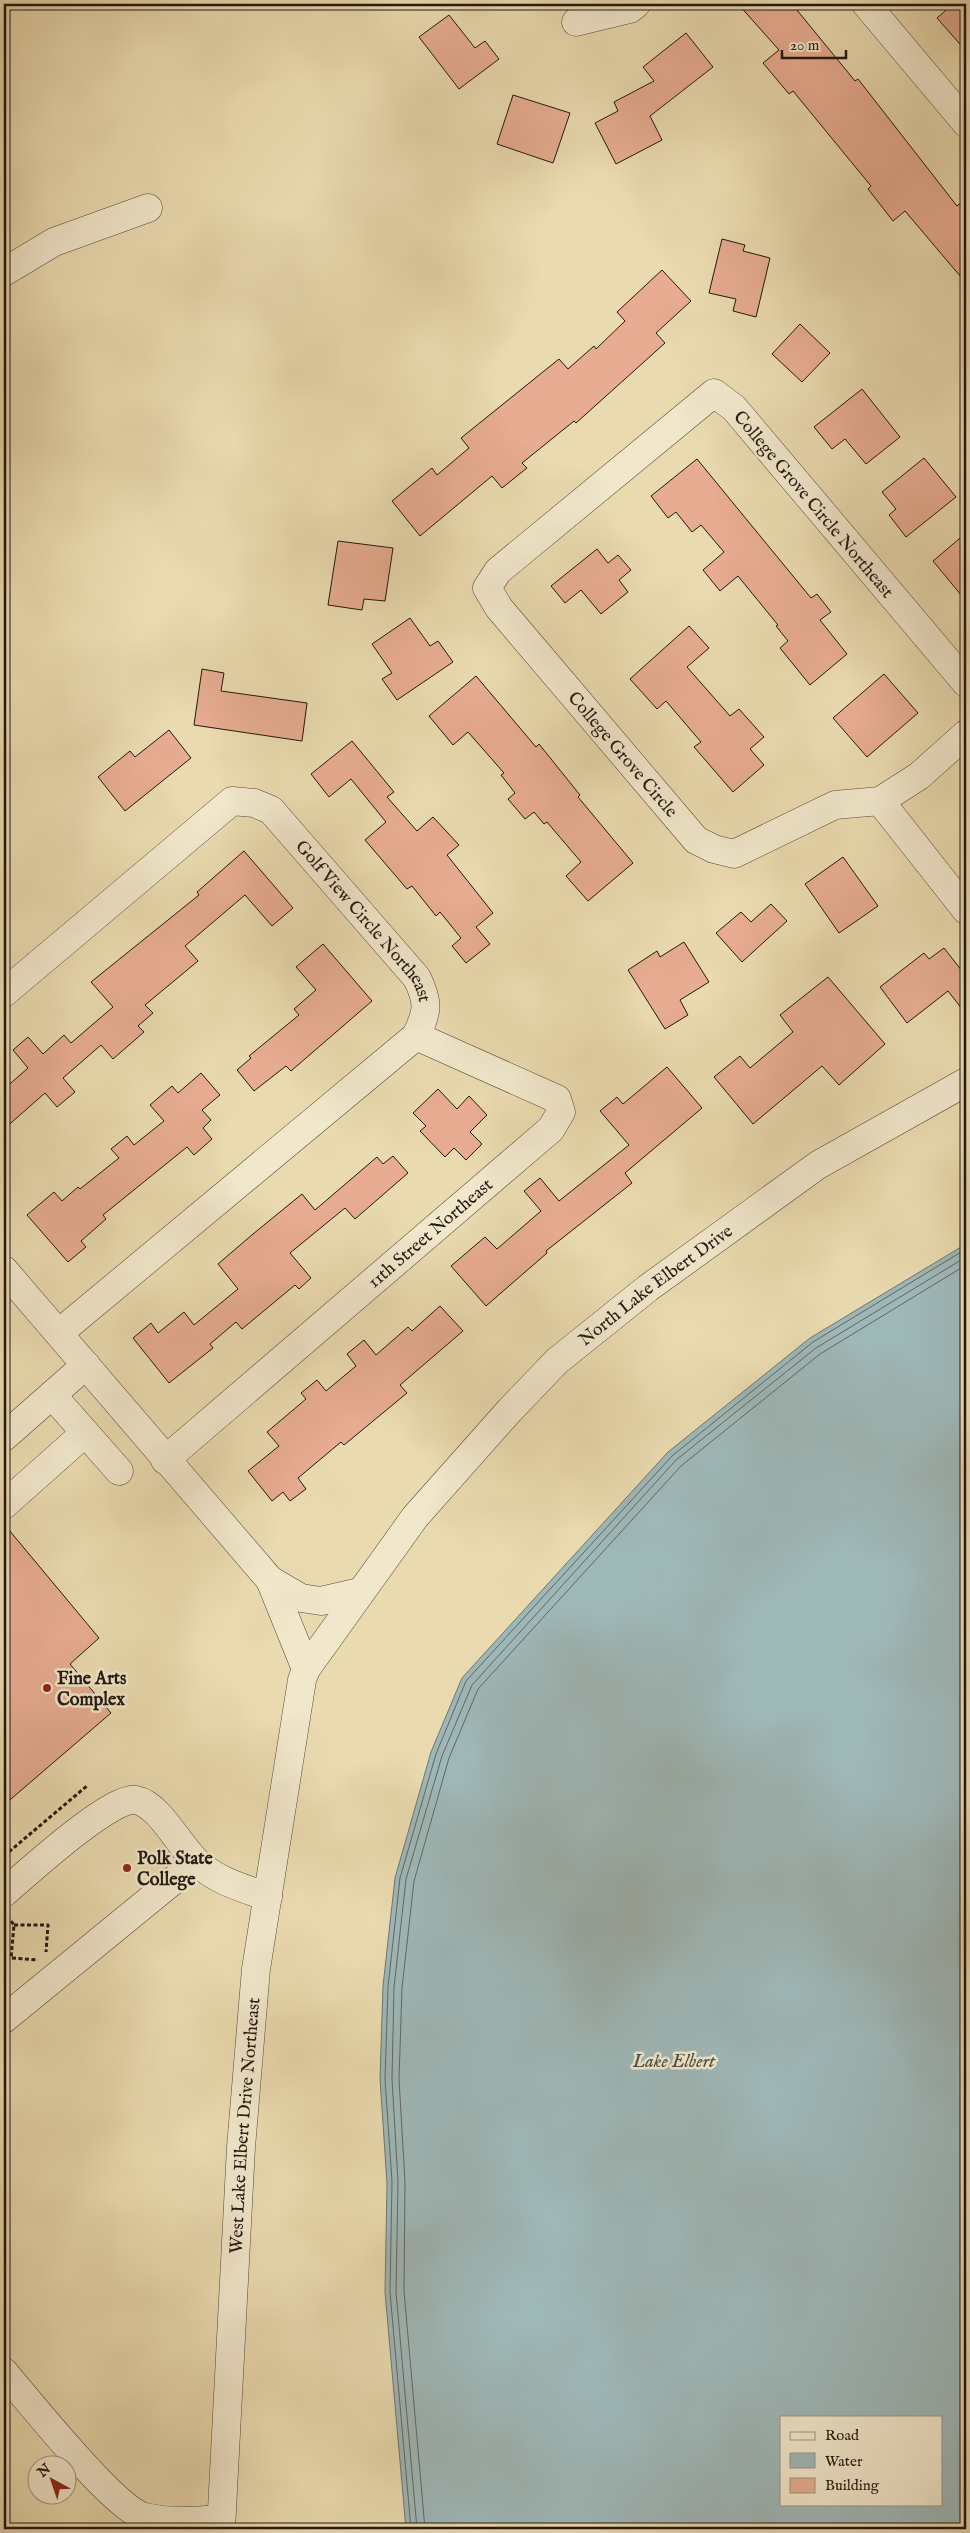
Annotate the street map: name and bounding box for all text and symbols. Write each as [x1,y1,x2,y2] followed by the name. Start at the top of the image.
[782,28,846,60] scale bar
[790,36,820,55] text: 20 m
[728,407,898,603] street label: College Grove Circle Northeast
[562,687,682,823] street label: College Grove Circle
[289,836,435,1004] street label: Golf View Circle Northeast
[364,1174,498,1294] street label: 11th Street Northeast
[575,1220,738,1352] street label: North Lake Elbert Drive
[57,1668,127,1712] place label: Fine Arts Complex
[41,1682,53,1694] marker: Fine Arts Complex
[137,1848,214,1892] place label: Polk State College
[121,1862,133,1874] marker: Polk State College
[225,1997,267,2254] street label: West Lake Elbert Drive Northeast
[632,2050,716,2074] water label: Lake Elbert
[780,2416,942,2506] legend
[825,2426,860,2445] text: Road
[825,2452,863,2471] text: Water
[28,2456,78,2506] north arrow
[33,2460,55,2482] text: N
[825,2476,880,2495] text: Building

